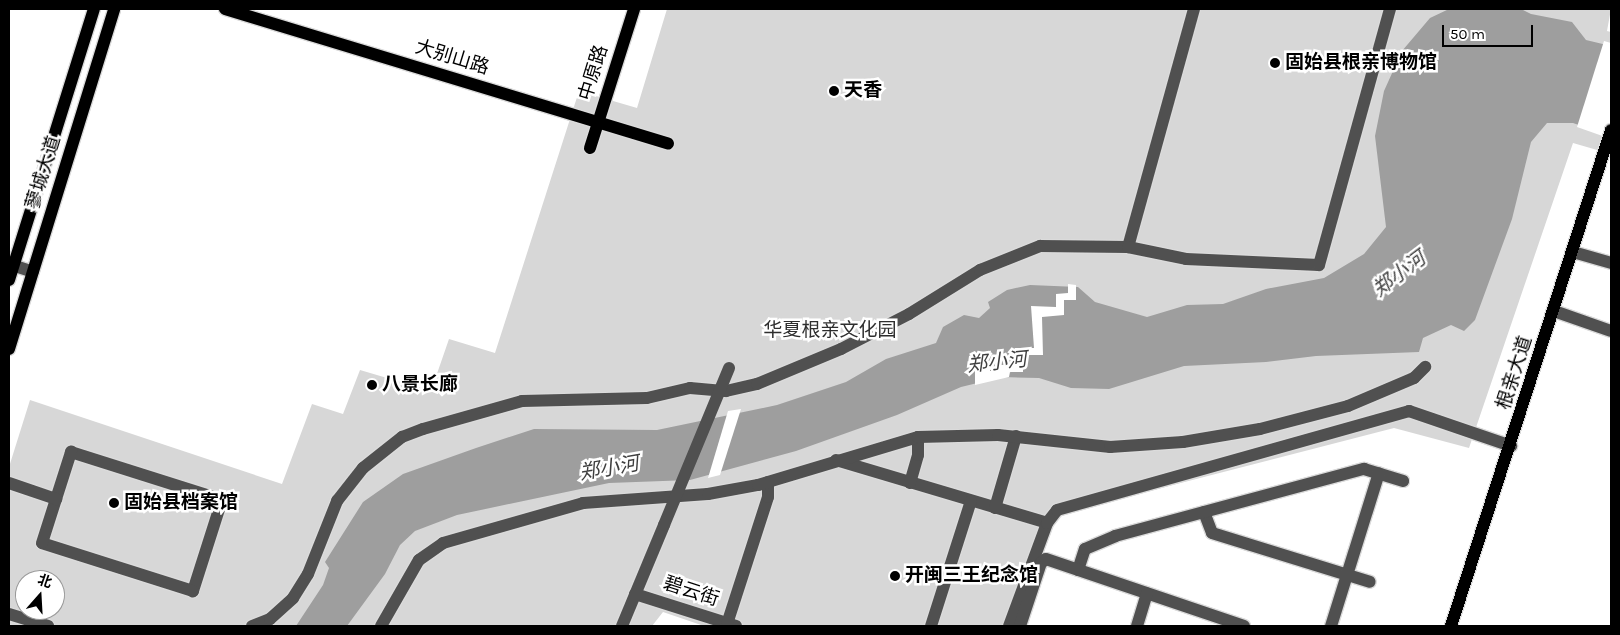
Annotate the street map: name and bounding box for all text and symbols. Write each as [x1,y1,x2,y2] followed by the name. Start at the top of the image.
[1445,15,1536,47] scale bar
[1450,25,1485,43] text: 50 m
[412,36,492,80] street label: 大别山路
[575,42,613,104] street label: 中原路
[1285,52,1437,74] place label: 固始县根亲博物馆
[1269,57,1281,69] marker: 固始县根亲博物馆
[844,80,882,102] place label: 天香
[828,85,840,97] marker: 天香
[22,133,66,213] street label: 蓼城大道
[1368,246,1430,302] water label: 郑小河
[764,320,896,342] park label: 华夏根亲文化园
[1492,333,1538,413] street label: 根亲大道
[966,347,1028,377] water label: 郑小河
[382,374,458,396] place label: 八景长廊
[366,379,378,391] marker: 八景长廊
[577,451,641,485] water label: 郑小河
[124,492,238,514] place label: 固始县档案馆
[108,497,120,509] marker: 固始县档案馆
[905,565,1038,587] place label: 开闽三王纪念馆
[15,570,65,620] north arrow
[889,570,901,582] marker: 开闽三王纪念馆
[35,571,54,592] text: 北
[660,572,722,612] street label: 碧云街

